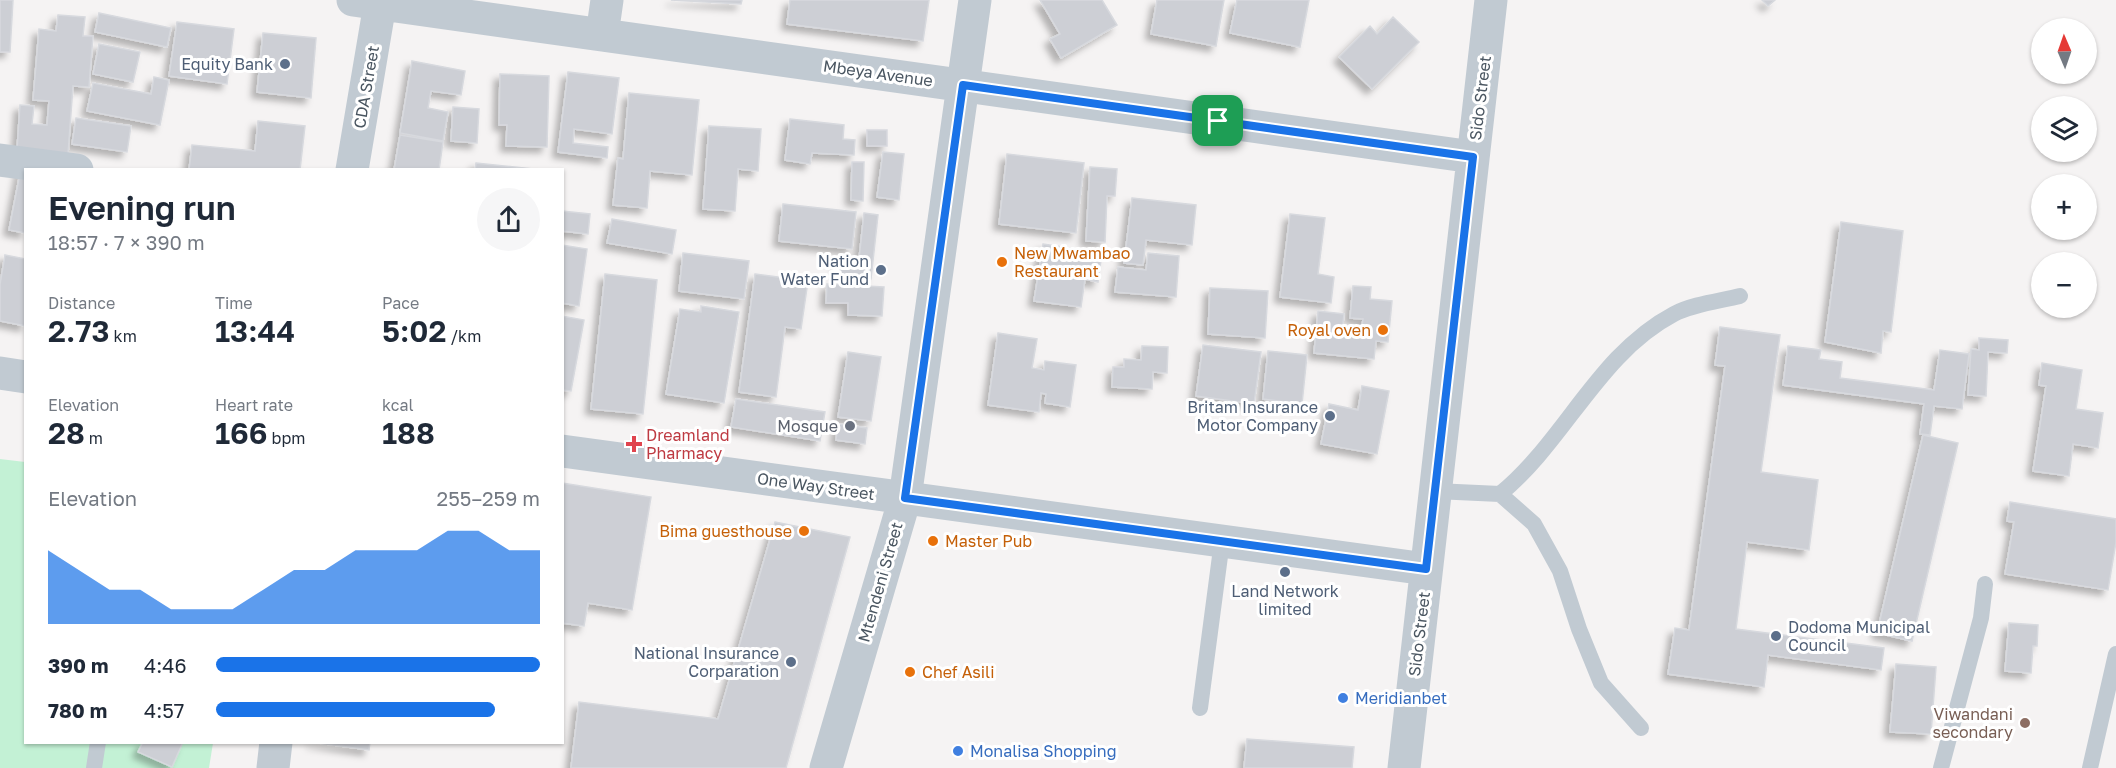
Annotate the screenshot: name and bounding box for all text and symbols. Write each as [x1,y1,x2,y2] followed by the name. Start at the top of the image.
[2031,18,2097,84] north arrow
[2031,18,2097,318] map controls
[349,44,383,130] street label: CDA Street
[181,54,273,74] place label: Equity Bank
[1465,54,1495,142] street label: Sido Street
[822,55,934,91] street label: Mbeya Avenue
[278,57,292,71] marker: Equity Bank
[1192,95,1243,146] pin
[2031,96,2097,162] button: layers
[1201,104,1234,137] icon: arrive
[2031,174,2097,240] button: +
[48,188,236,227] text: Evening run
[477,188,540,251] button: share
[48,230,205,254] text: 18:57 · 7 × 390 m
[1014,243,1130,281] place label: New Mwambao Restaurant
[781,251,869,289] place label: Nation Water Fund
[2031,252,2097,318] button: −
[995,255,1009,269] marker: New Mwambao Restaurant
[874,263,888,277] marker: Nation Water Fund
[48,293,115,313] text: Distance
[215,293,253,313] text: Time
[382,293,419,313] text: Pace
[48,313,110,349] text: 2.73
[215,313,295,349] text: 13:44
[382,313,446,349] text: 5:02
[1287,320,1371,340] place label: Royal oven
[1376,323,1390,337] marker: Royal oven
[110,326,137,346] text: km
[446,326,481,346] text: /km
[48,395,119,415] text: Elevation
[215,395,293,415] text: Heart rate
[382,395,414,415] text: kcal
[1187,397,1318,435] place label: Britam Insurance Motor Company
[1323,409,1337,423] marker: Britam Insurance Motor Company
[48,415,85,451] text: 28
[215,415,268,451] text: 166
[382,415,435,451] text: 188
[777,416,838,436] place label: Mosque
[843,419,857,433] marker: Mosque
[646,425,730,463] place label: Dreamland Pharmacy
[85,428,103,448] text: m
[268,428,305,448] text: bpm
[627,437,641,451] marker: Dreamland Pharmacy
[756,468,876,504] street label: One Way Street
[48,486,137,510] text: Elevation
[437,486,540,510] text: 255–259 m
[853,520,907,644] street label: Mtendeni Street
[659,521,792,541] place label: Bima guesthouse
[797,524,811,538] marker: Bima guesthouse
[945,531,1032,551] place label: Master Pub
[926,534,940,548] marker: Master Pub
[1278,565,1292,579] marker: Land Network limited
[1231,581,1339,619] place label: Land Network limited
[1404,590,1434,678] street label: Sido Street
[1788,617,1930,655] place label: Dodoma Municipal Council
[1769,629,1783,643] marker: Dodoma Municipal Council
[634,643,779,681] place label: National Insurance Corparation
[48,653,108,677] text: 390 m
[144,653,187,677] text: 4:46
[784,655,798,669] marker: National Insurance Corparation
[922,662,995,682] place label: Chef Asili
[903,665,917,679] marker: Chef Asili
[1355,688,1447,708] place label: Meridianbet
[1336,691,1350,705] marker: Meridianbet
[48,698,107,722] text: 780 m
[144,698,184,722] text: 4:57
[1933,704,2013,742] place label: Viwandani secondary
[2018,716,2032,730] marker: Viwandani secondary
[970,741,1117,761] place label: Monalisa Shopping
[951,744,965,758] marker: Monalisa Shopping

